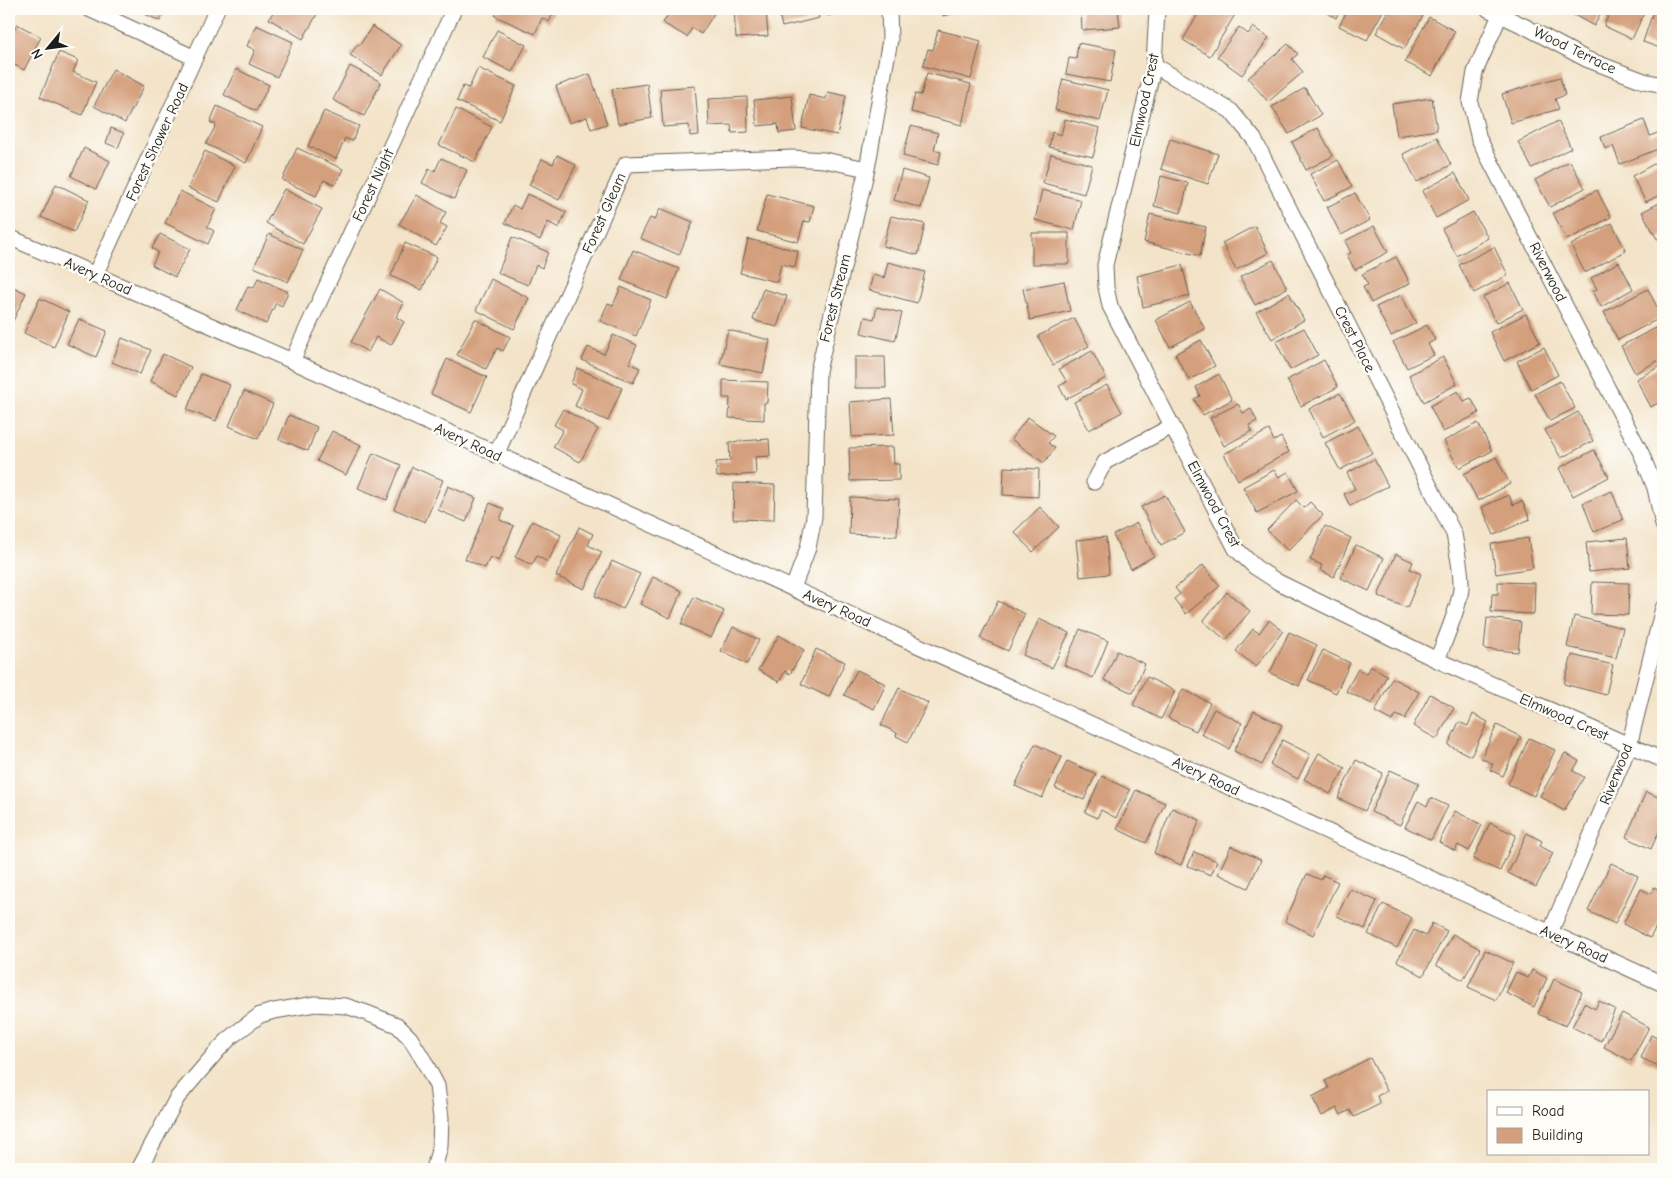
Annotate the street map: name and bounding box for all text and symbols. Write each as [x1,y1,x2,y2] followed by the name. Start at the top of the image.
[22,22,72,72] north arrow
[1531,22,1620,78] street label: Wood Terrace
[27,46,47,62] text: N
[1125,51,1163,148] street label: Elmwood Crest
[122,80,192,204] street label: Forest Shower Road
[348,145,398,224] street label: Forest Night
[578,170,630,256] street label: Forest Gleam
[1525,239,1571,305] street label: Riverwood
[815,252,855,344] street label: Forest Stream
[61,253,135,299] street label: Avery Road
[1331,303,1380,376] street label: Crest Place
[431,419,505,465] street label: Avery Road
[1184,458,1245,551] street label: Elmwood Crest
[800,585,874,631] street label: Avery Road
[1517,689,1612,745] street label: Elmwood Crest
[1596,741,1636,807] street label: Riverwood
[1169,753,1243,799] street label: Avery Road
[1537,921,1611,967] street label: Avery Road
[1487,1090,1650,1156] legend
[1532,1102,1564,1120] text: Road
[1532,1126,1583,1144] text: Building

